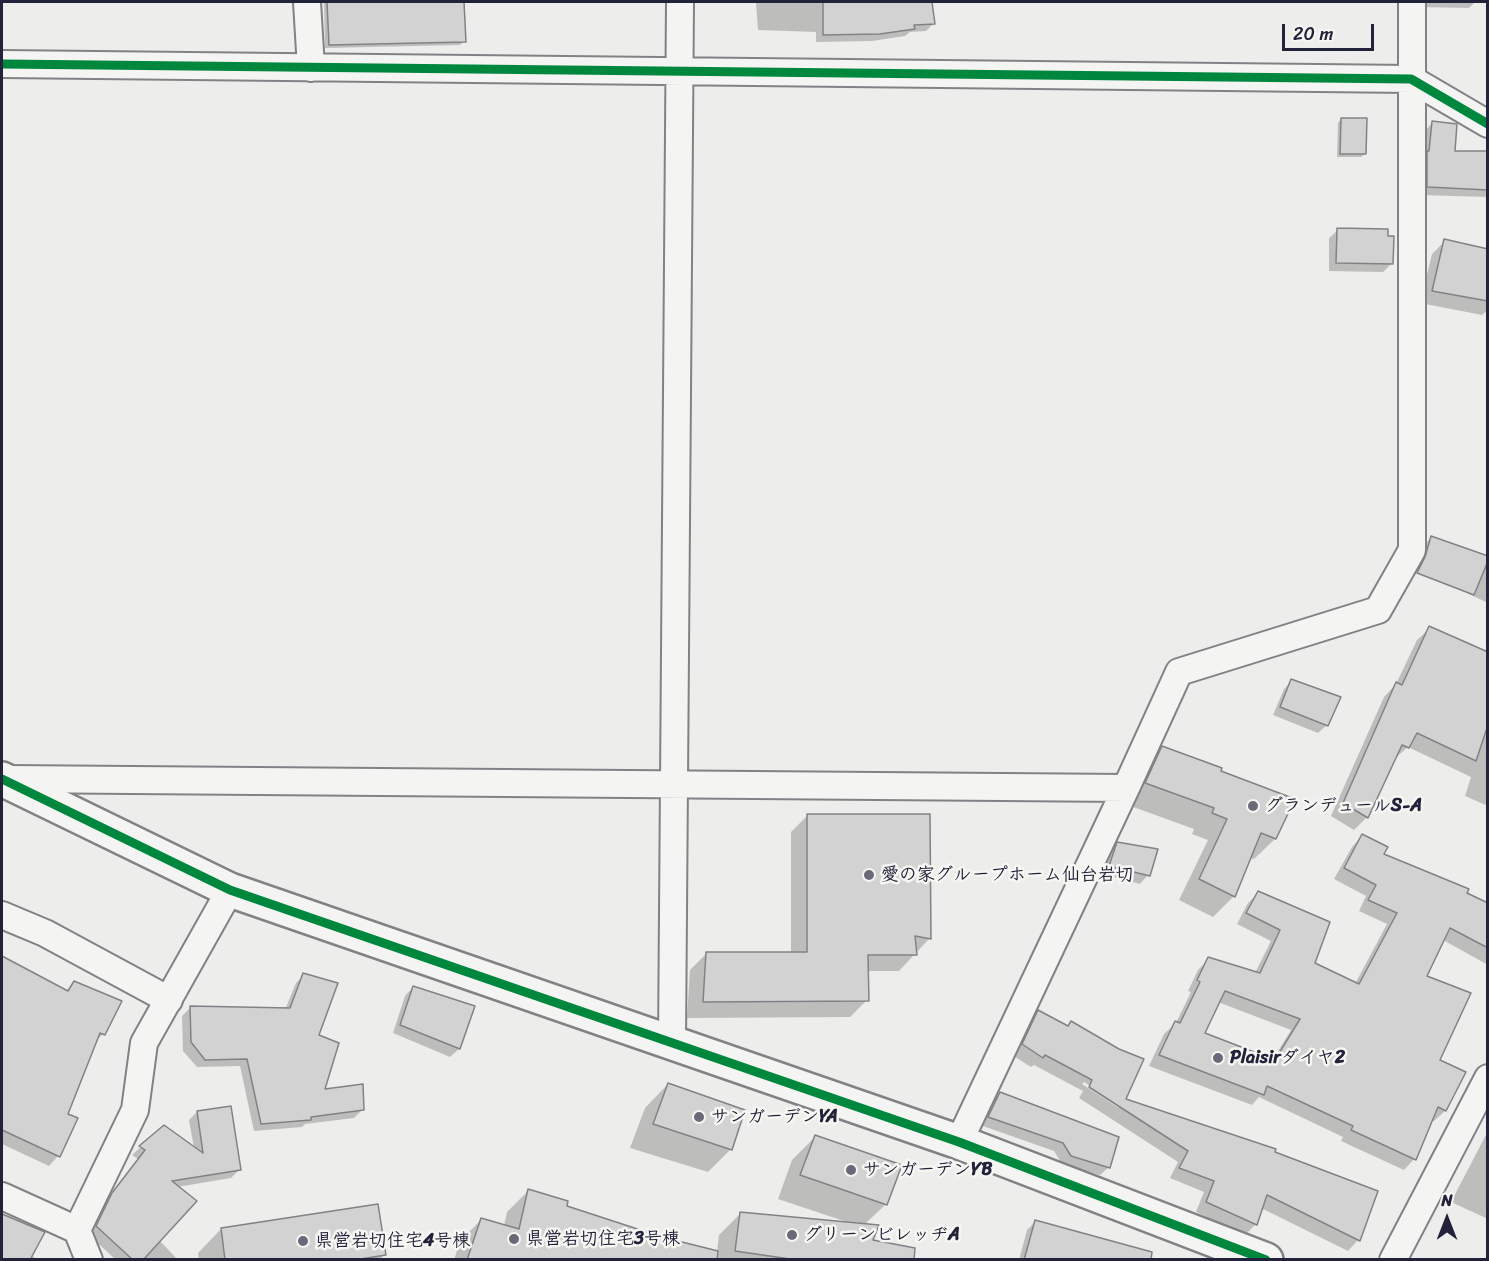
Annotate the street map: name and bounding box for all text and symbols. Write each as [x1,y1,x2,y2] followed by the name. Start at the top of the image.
[1285,12,1376,50] scale bar
[1293,18,1333,50] text: 20 m
[1265,795,1422,817] place label: グランデュールS-A
[1246,799,1260,813] marker: グランデュールS-A
[881,864,1134,886] place label: 愛の家グループホーム仙台岩切
[862,868,876,882] marker: 愛の家グループホーム仙台岩切
[1230,1047,1345,1069] place label: Plaisirダイヤ2
[1211,1051,1225,1065] marker: Plaisirダイヤ2
[711,1106,838,1128] place label: サンガーデンYA
[692,1110,706,1124] marker: サンガーデンYA
[863,1159,993,1181] place label: サンガーデンYB
[844,1163,858,1177] marker: サンガーデンYB
[1441,1186,1453,1215] text: N
[1417,1189,1477,1249] north arrow
[804,1224,960,1246] place label: グリーンビレッヂA
[526,1228,680,1250] place label: 県営岩切住宅3号棟
[785,1228,799,1242] marker: グリーンビレッヂA
[315,1230,470,1252] place label: 県営岩切住宅4号棟
[507,1232,521,1246] marker: 県営岩切住宅3号棟
[296,1234,310,1248] marker: 県営岩切住宅4号棟

